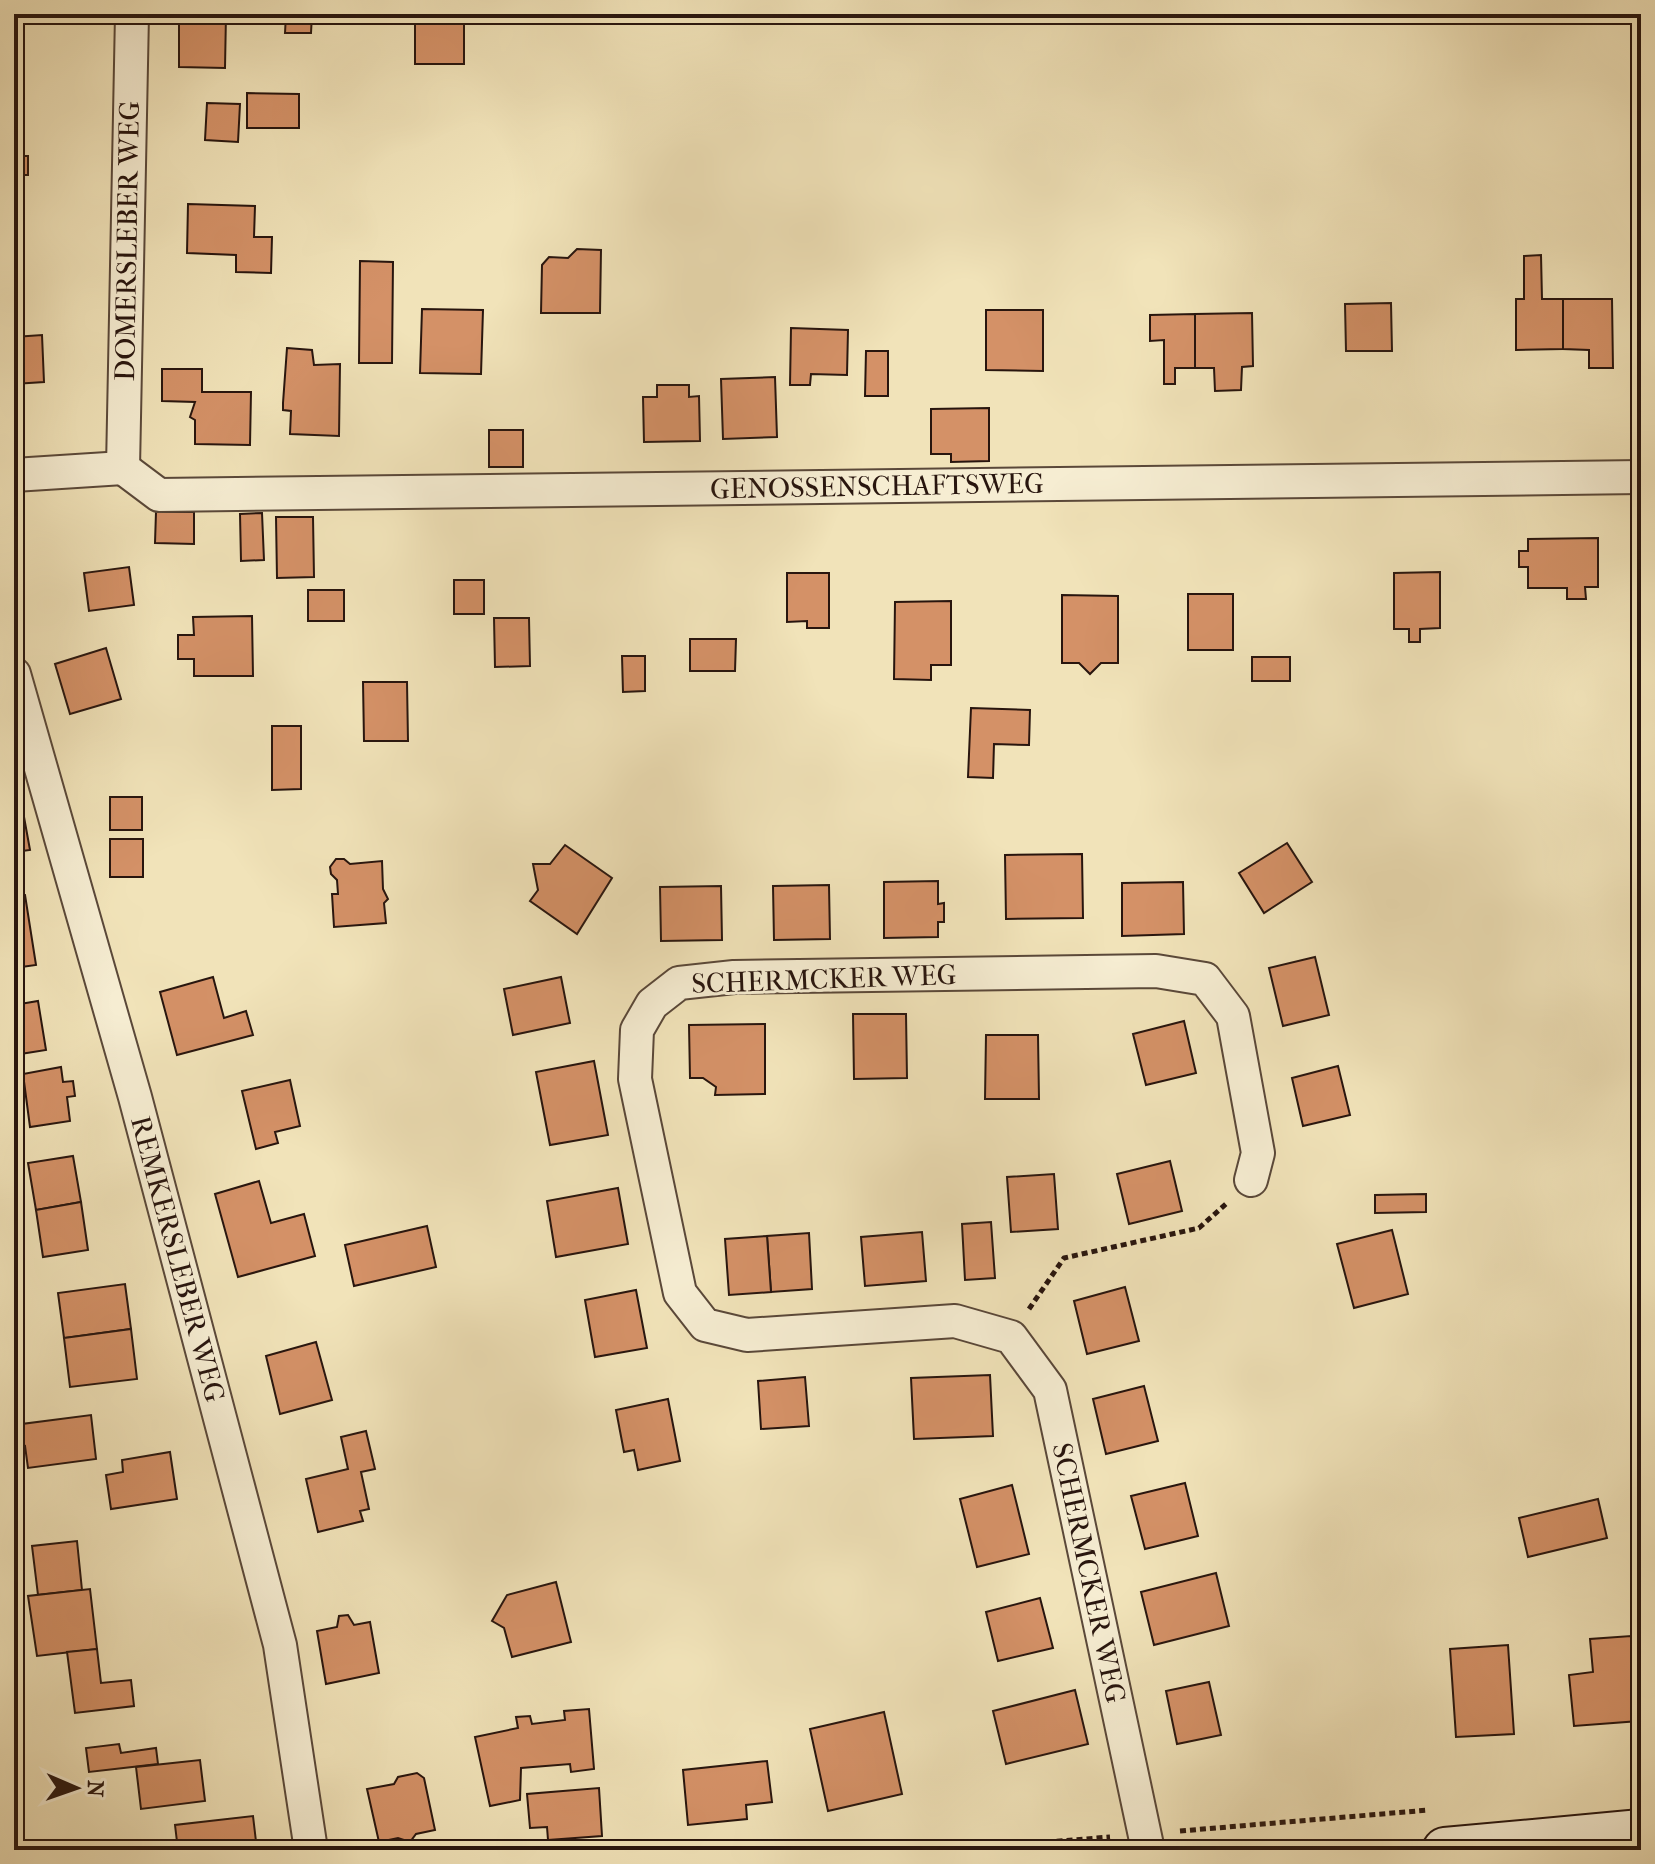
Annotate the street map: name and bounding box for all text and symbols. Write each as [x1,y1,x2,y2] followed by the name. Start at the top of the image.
[108,101,146,381] street label: DOMERSLEBER WEG
[710,467,1044,505] street label: GENOSSENSCHAFTSWEG
[691,958,957,1000] street label: SCHERMCKER WEG
[124,1112,232,1406] street label: REMKERSLEBER WEG
[1045,1440,1133,1706] street label: SCHERMCKER WEG
[36,1748,116,1828] north arrow
[82,1780,108,1798] text: N

